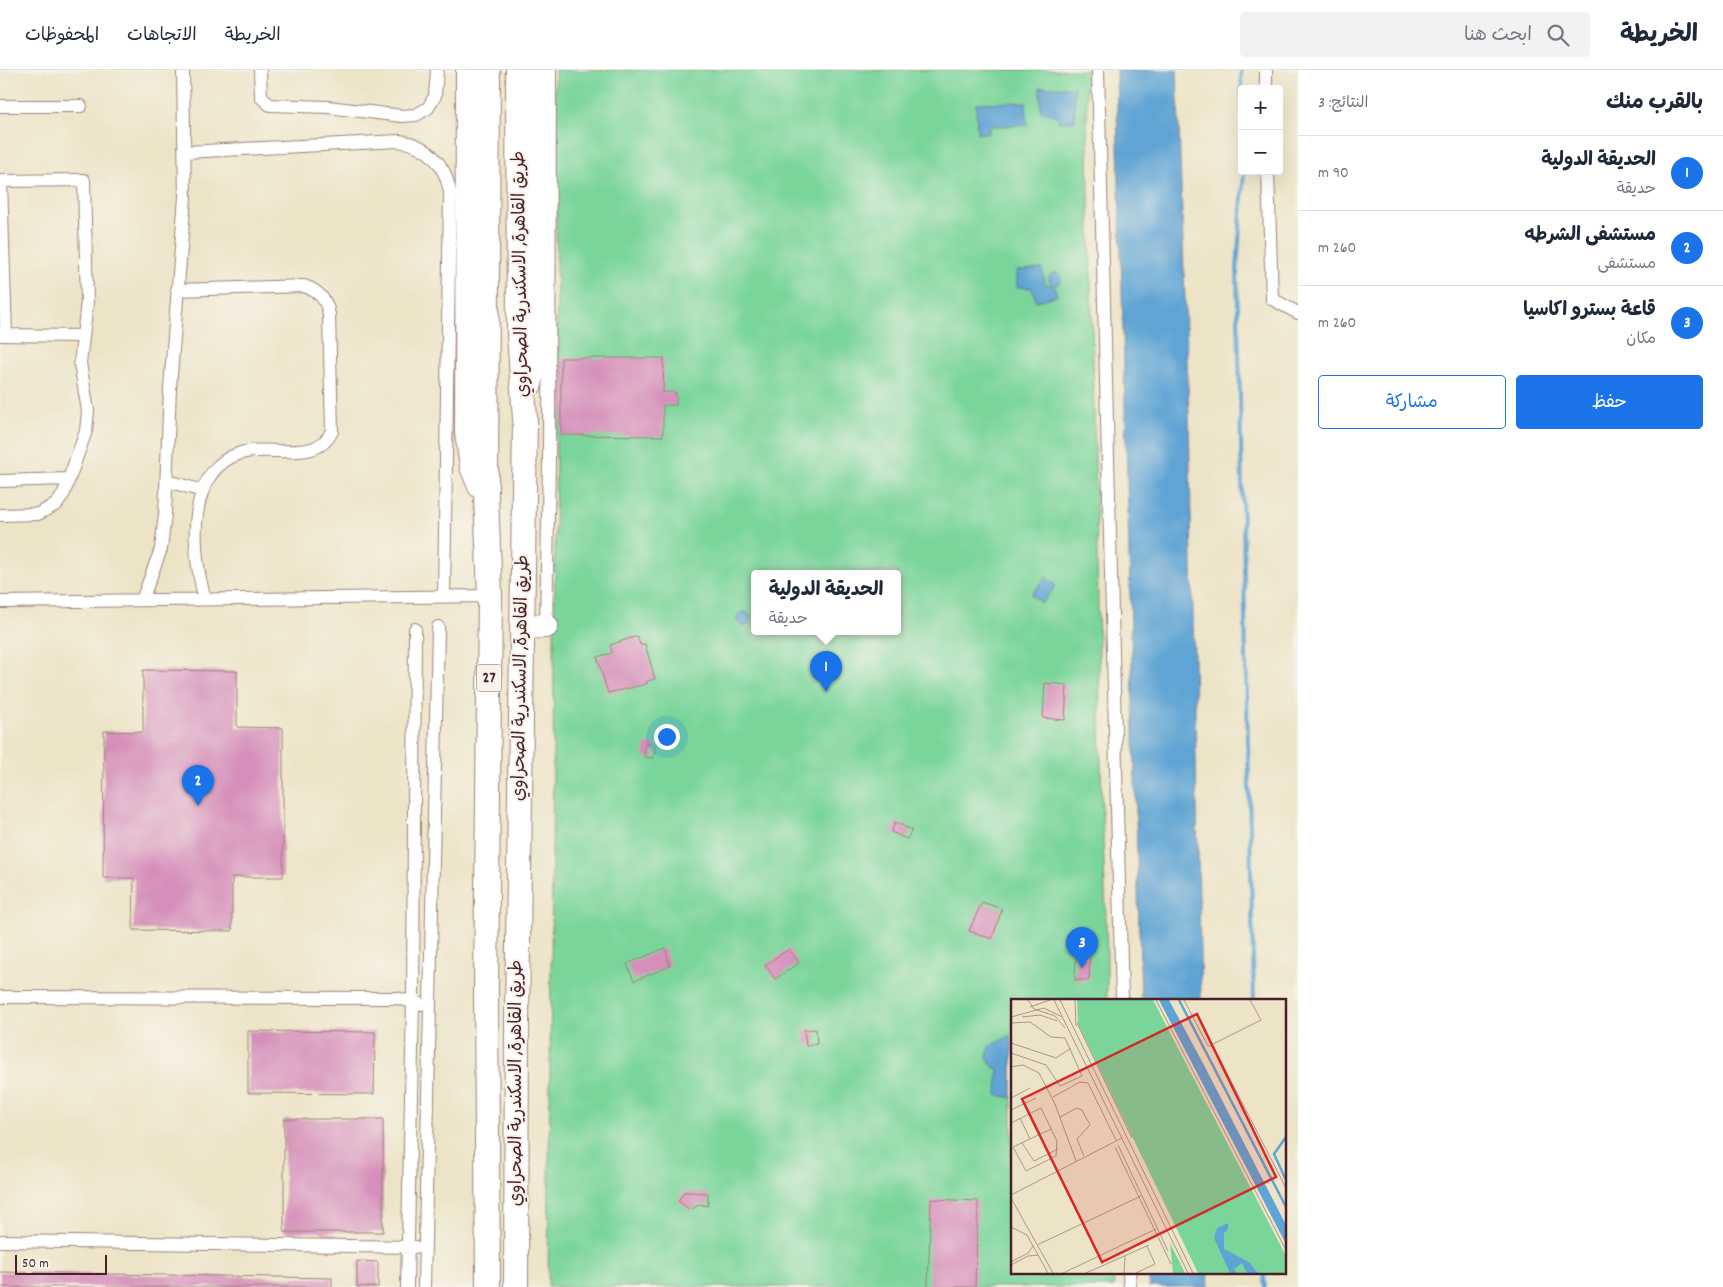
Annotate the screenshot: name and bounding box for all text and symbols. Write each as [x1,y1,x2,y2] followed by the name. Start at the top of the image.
[1240,12,1590,57] search box
[1620,19,1698,53] text: الخريطة
[1544,21,1572,49] icon: search
[1464,23,1532,50] text: ابحث هنا
[25,24,99,49] text: المحفوظات
[127,24,197,49] text: الاتجاهات
[225,24,281,49] text: الخريطة
[1238,85,1283,175] map controls
[1238,85,1283,130] button: +
[1606,89,1703,119] text: بالقرب منك
[1318,92,1368,115] text: النتائج: 3
[1238,130,1283,175] button: −
[1541,148,1656,175] text: الحديقة الدولية
[507,151,537,397] street label: طريق القاهرة, الاسكندرية الصحراوي
[1318,162,1349,185] text: 90 m
[1685,162,1689,185] text: 1
[1617,178,1656,201] text: حديقة
[1524,223,1656,250] text: مستشفى الشرطه
[1318,237,1356,260] text: 260 m
[1684,237,1691,260] text: 2
[1597,253,1656,276] text: مستشفى
[1523,298,1656,325] text: قاعة بسترو اكاسيا
[1318,312,1356,335] text: 260 m
[1683,312,1691,335] text: 3
[1626,328,1656,351] text: مكان
[1318,375,1506,429] button: مشاركة
[1516,375,1703,429] button: حفظ
[507,555,537,801] street label: طريق القاهرة, الاسكندرية الصحراوي
[751,570,901,635] popup
[769,578,883,605] text: الحديقة الدولية
[769,608,808,631] text: حديقة
[810,651,842,692] pin: 1
[476,664,502,692] road number: 27
[654,724,680,750] your location
[182,765,214,806] pin: 2
[1066,927,1098,968] pin: 3
[505,960,530,1206] street label: طريق القاهرة, الاسكندرية الصحراوي
[1011,999,1286,1274] inset map
[15,1252,108,1275] scale bar
[22,1254,49,1274] text: 50 m

